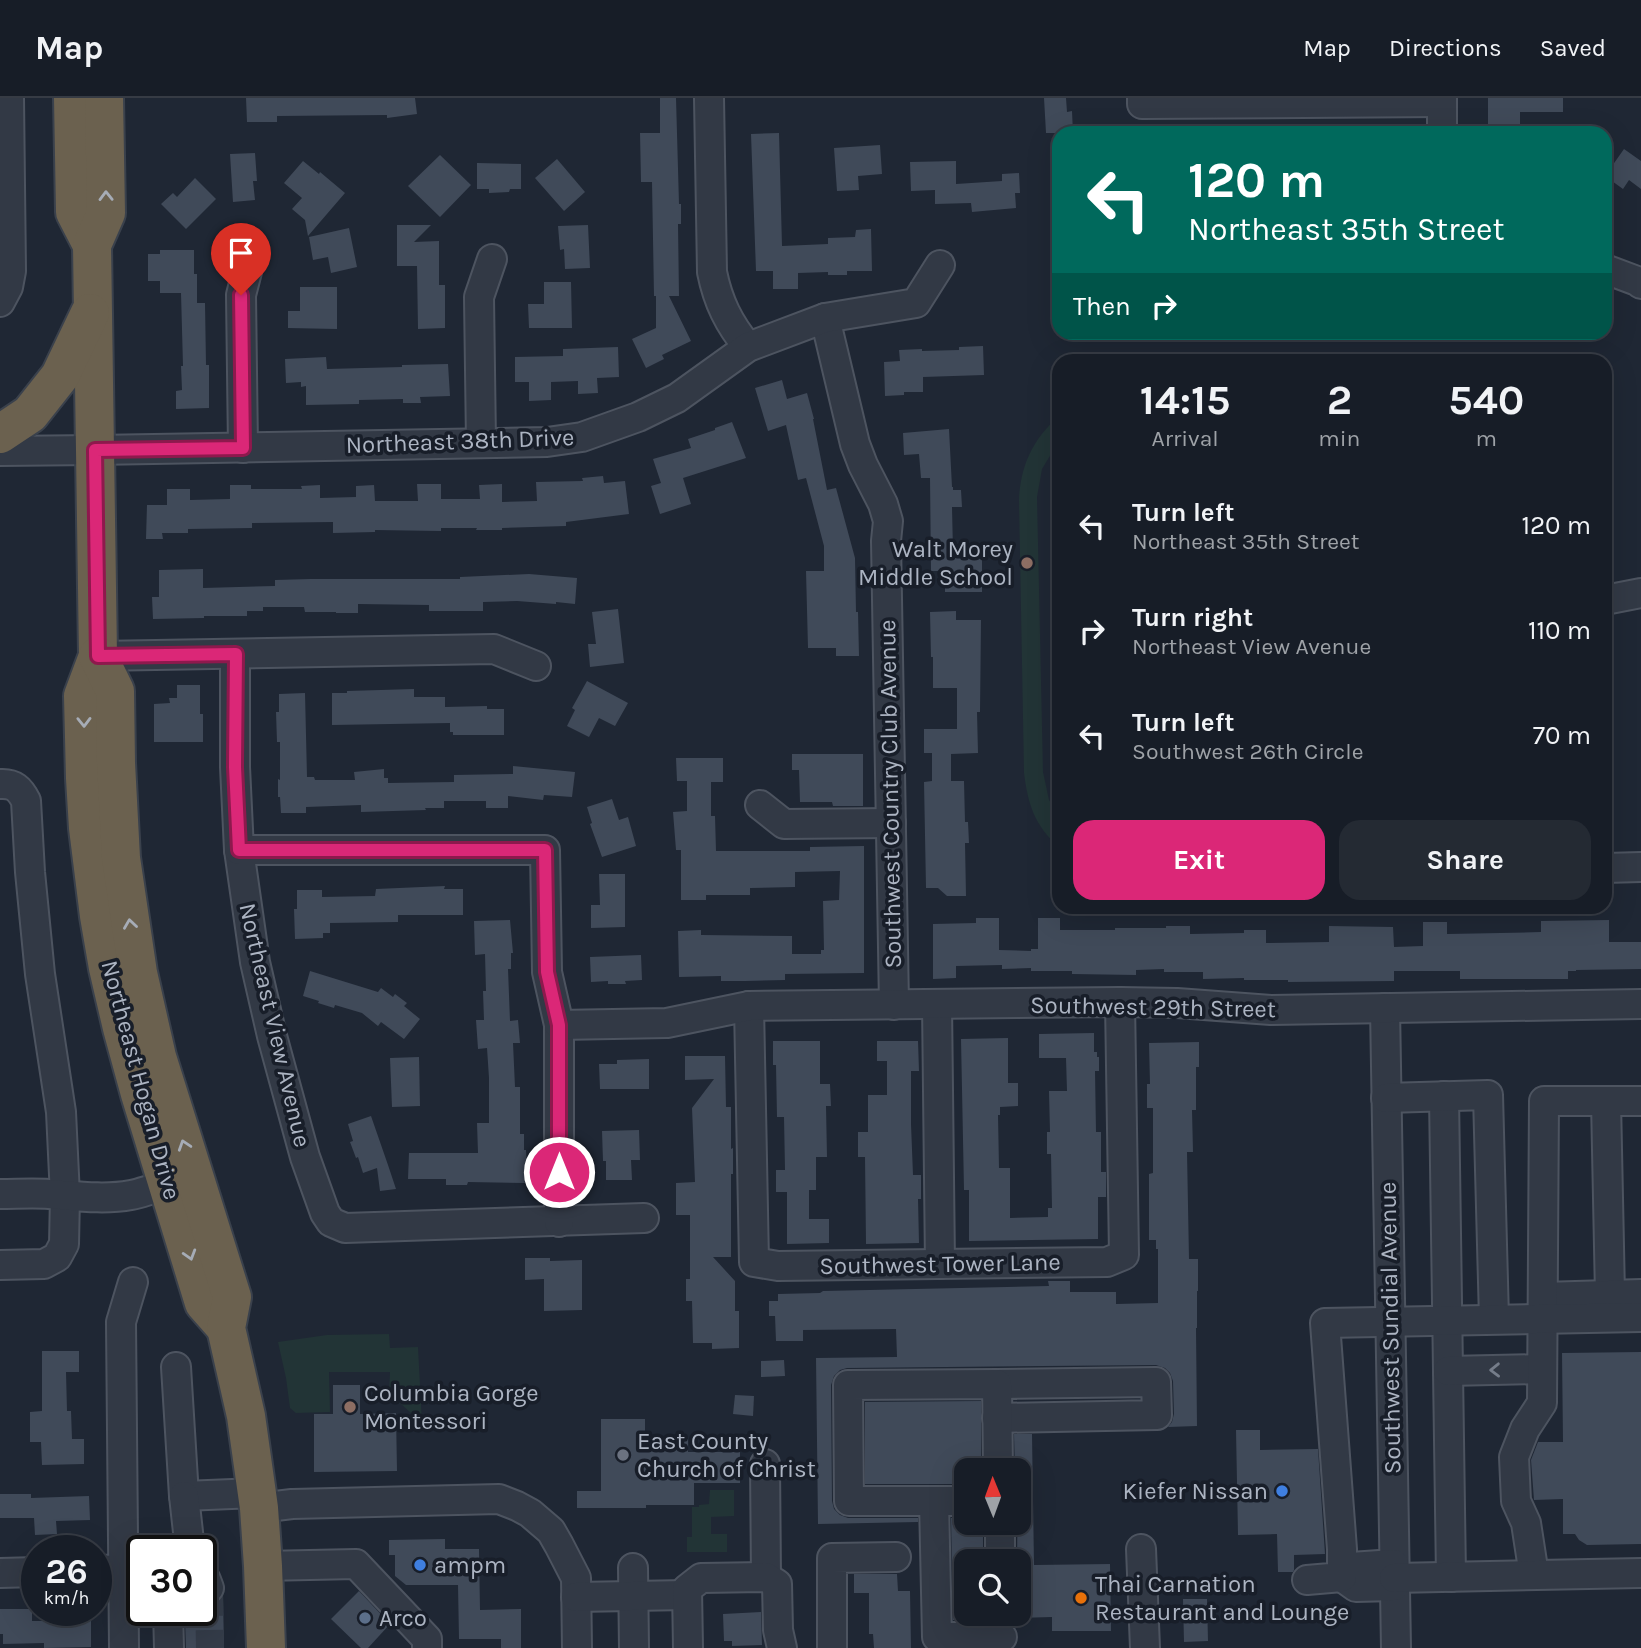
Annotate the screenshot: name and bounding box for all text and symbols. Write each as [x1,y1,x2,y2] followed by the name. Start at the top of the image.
[35,29,103,67] text: Map
[1303,34,1351,62] text: Map
[1389,34,1502,62] text: Directions
[1540,34,1606,62] text: Saved
[1188,152,1325,209] text: 120 m
[1073,154,1164,245] icon: left
[98,190,114,201] one-way arrow
[1188,211,1505,248] text: Northeast 35th Street
[211,223,271,295] pin
[222,234,260,272] icon: arrive
[1145,287,1183,325] icon: right
[1073,291,1131,322] text: Then
[1140,375,1230,425] text: 14:15
[1327,375,1352,425] text: 2
[1448,375,1524,425] text: 540
[345,423,575,459] street label: Northeast 38th Drive
[1151,425,1219,452] text: Arrival
[1318,425,1360,452] text: min
[1475,425,1497,452] text: m
[1132,497,1234,528] text: Turn left
[1073,507,1111,545] icon: left
[1521,510,1591,541] text: 120 m
[1132,528,1360,555] text: Northeast 35th Street
[858,535,1013,591] place label: Walt Morey Middle School
[1019,555,1035,571] marker: Walt Morey Middle School
[1132,602,1253,633] text: Turn right
[1073,612,1111,650] icon: right
[1528,615,1591,646] text: 110 m
[873,619,907,969] street label: Southwest Country Club Avenue
[1132,633,1371,660] text: Northeast View Avenue
[1132,707,1234,738] text: Turn left
[76,717,92,728] one-way arrow
[1073,717,1111,755] icon: left
[1533,720,1591,751] text: 70 m
[1132,738,1363,765] text: Southwest 26th Circle
[1073,820,1325,900] button: Exit
[1339,820,1591,900] button: Share
[233,900,317,1150] street label: Northeast View Avenue
[123,918,138,930] one-way arrow
[96,957,186,1203] street label: Northeast Hogan Drive
[1030,991,1276,1023] street label: Southwest 29th Street
[522,1135,596,1209] position arrow
[178,1139,193,1151] one-way arrow
[1373,1182,1407,1474] street label: Southwest Sundial Avenue
[182,1248,196,1260] one-way arrow
[819,1248,1061,1280] street label: Southwest Tower Lane
[1489,1362,1500,1378] one-way arrow
[364,1379,539,1435] place label: Columbia Gorge Montessori
[342,1399,358,1415] marker: Columbia Gorge Montessori
[637,1427,816,1483] place label: East County Church of Christ
[615,1447,631,1463] marker: East County Church of Christ
[954,1458,1031,1535] north arrow
[954,1458,1031,1626] map controls
[1123,1477,1268,1505] place label: Kiefer Nissan
[1274,1483,1290,1499] marker: Kiefer Nissan
[126,1535,217,1626] speed limit sign: 30
[954,1549,1031,1626] button: search
[45,1551,88,1592] text: 26
[434,1551,506,1579] place label: ampm
[412,1557,428,1573] marker: ampm
[1095,1570,1349,1626] place label: Thai Carnation Restaurant and Lounge
[44,1587,89,1609] text: km/h
[1073,1590,1089,1606] marker: Thai Carnation Restaurant and Lounge
[379,1604,427,1632] place label: Arco
[357,1610,373,1626] marker: Arco

